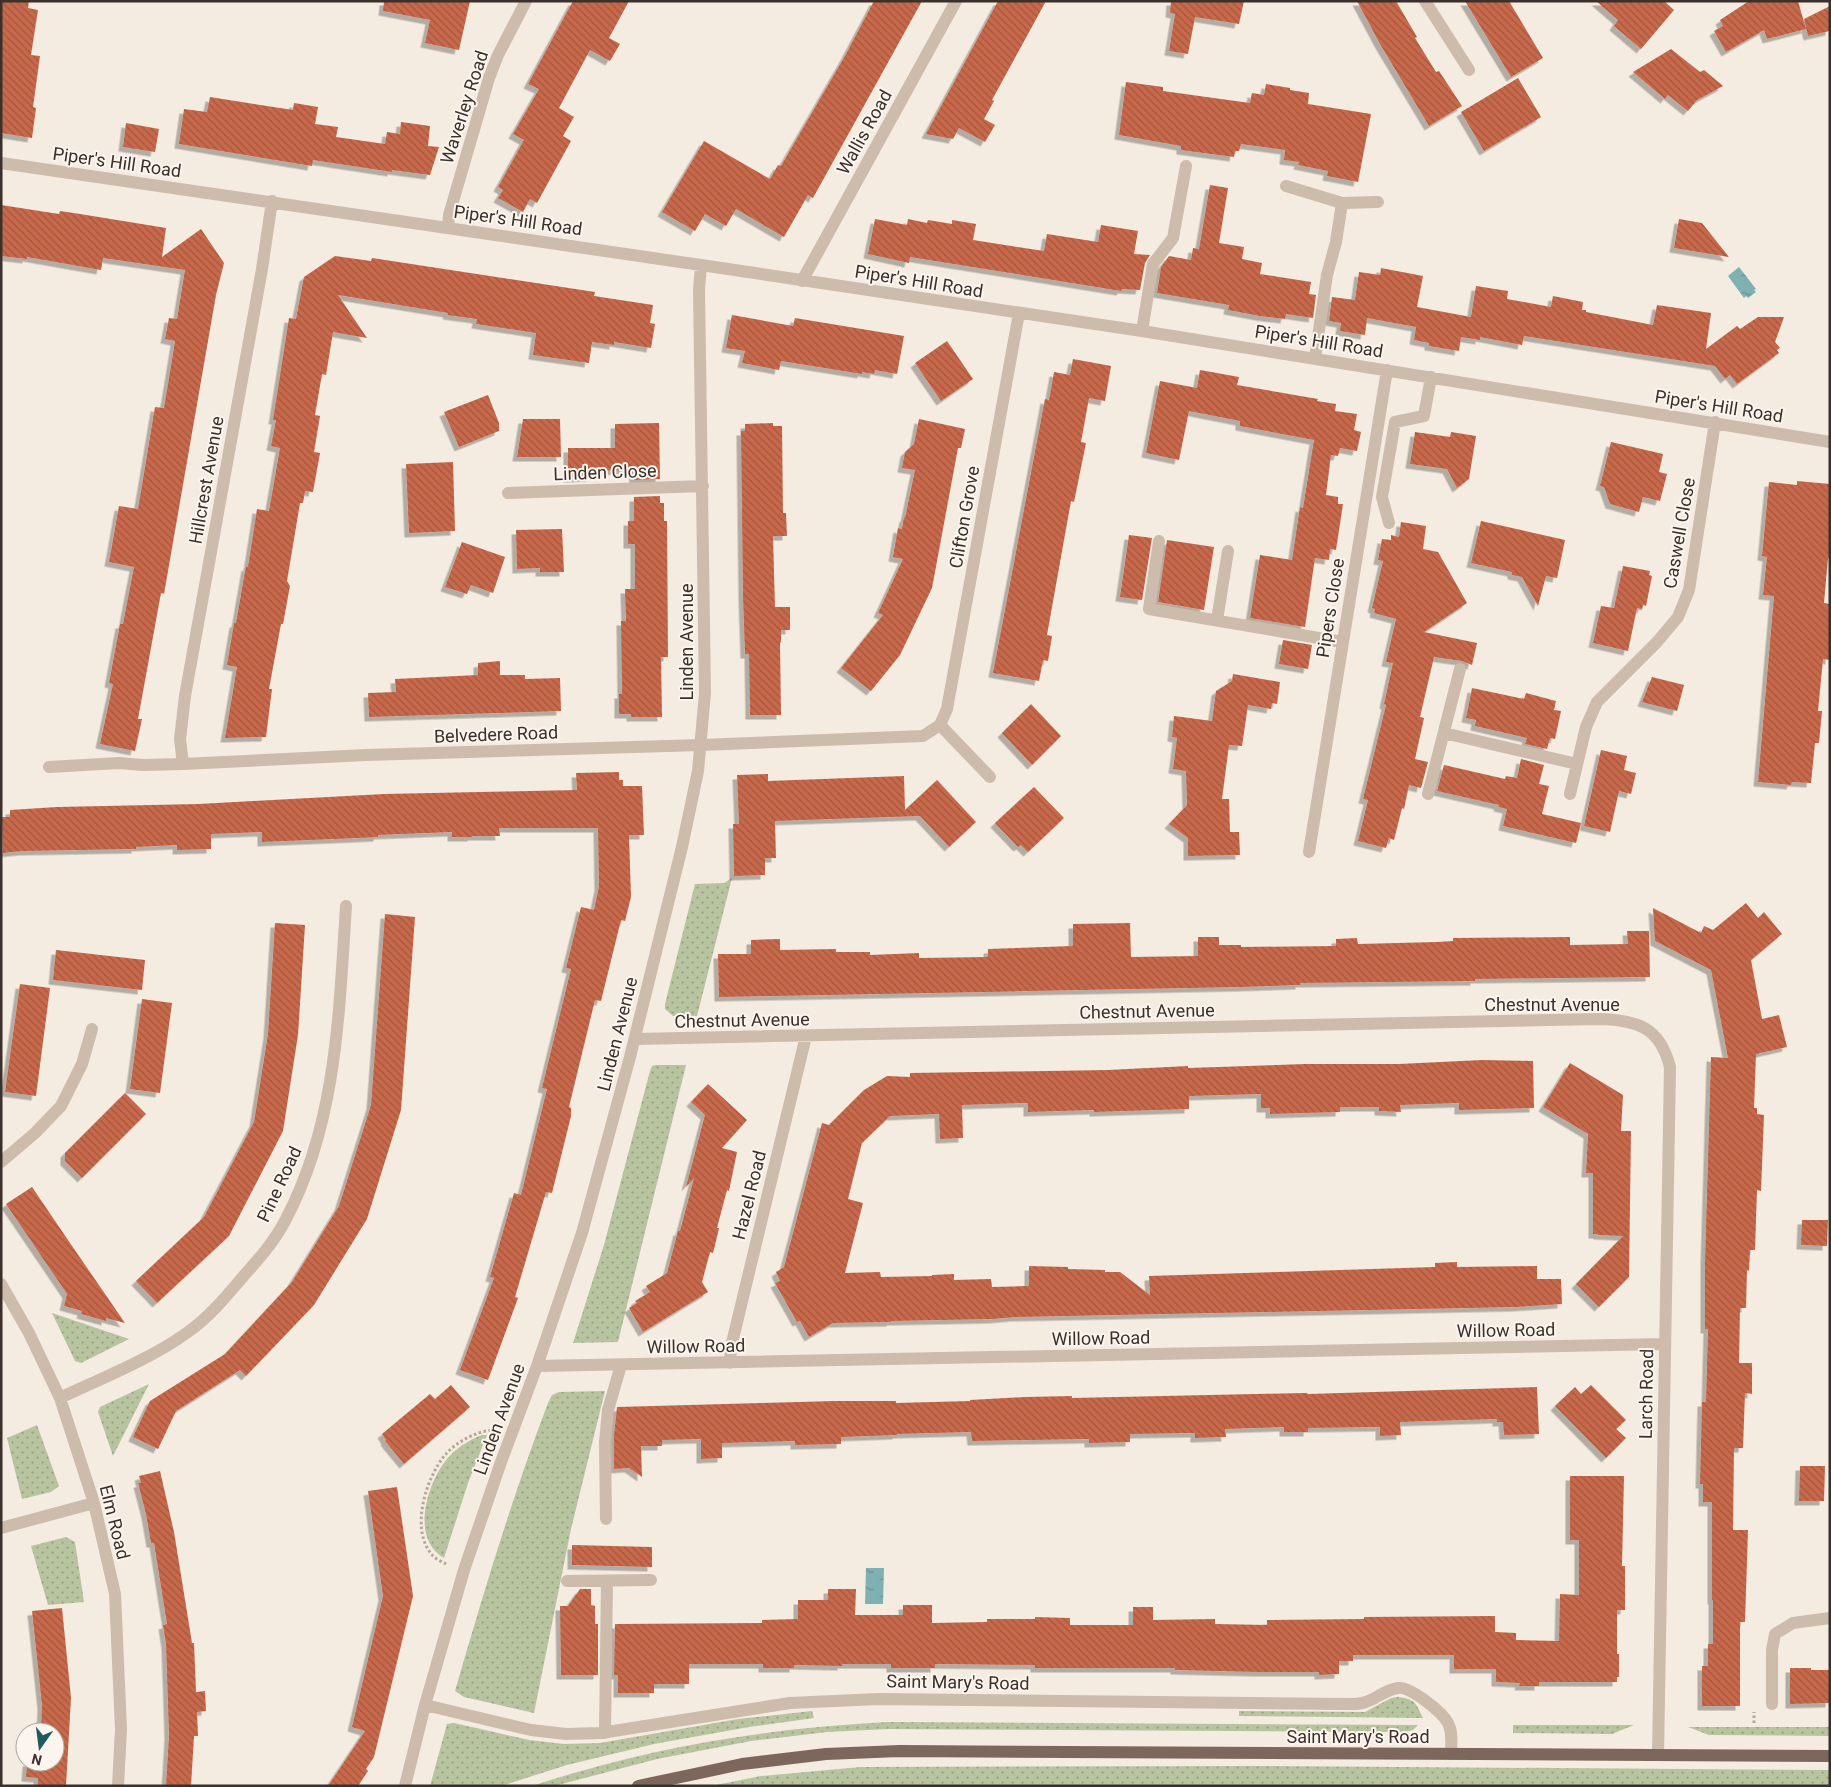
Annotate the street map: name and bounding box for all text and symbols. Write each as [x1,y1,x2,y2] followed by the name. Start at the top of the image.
[436,48,492,166] street label: Waverley Road
[832,86,896,178] street label: Wallis Road
[51,143,183,181] street label: Piper's Hill Road
[452,201,584,239] street label: Piper's Hill Road
[853,260,985,302] street label: Piper's Hill Road
[1253,320,1385,362] street label: Piper's Hill Road
[1653,385,1785,427] street label: Piper's Hill Road
[184,414,228,546] street label: Hillcrest Avenue
[553,460,657,484] street label: Linden Close
[945,464,983,570] street label: Clifton Grove
[1659,476,1699,590] street label: Caswell Close
[1312,557,1348,659] street label: Pipers Close
[676,584,697,700] street label: Linden Avenue
[434,721,558,747] street label: Belvedere Road
[593,975,641,1093] street label: Linden Avenue
[1484,994,1620,1015] street label: Chestnut Avenue
[1079,999,1215,1023] street label: Chestnut Avenue
[674,1008,810,1032] street label: Chestnut Avenue
[252,1143,306,1225] street label: Pine Road
[728,1148,770,1242] street label: Hazel Road
[1456,1319,1556,1341] street label: Willow Road
[1051,1327,1151,1349] street label: Willow Road
[646,1335,746,1357] street label: Willow Road
[1635,1349,1657,1439] street label: Larch Road
[469,1360,529,1478] street label: Linden Avenue
[96,1483,134,1561] street label: Elm Road
[886,1670,1030,1694] street label: Saint Mary's Road
[15,1722,65,1772] north arrow
[1286,1726,1430,1747] street label: Saint Mary's Road
[30,1751,44,1769] text: N

